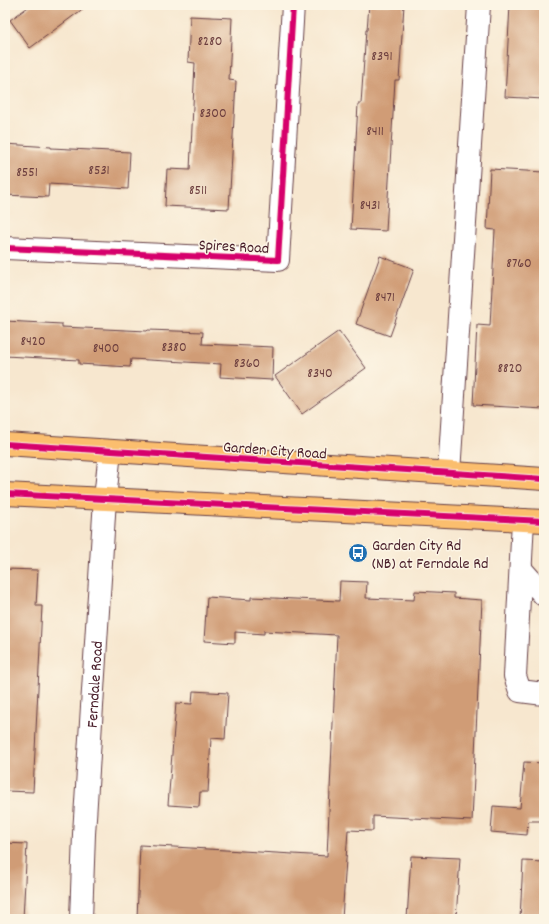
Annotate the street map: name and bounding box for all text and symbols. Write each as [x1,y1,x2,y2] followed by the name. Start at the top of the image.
[198,32,222,52] house number: 8280
[371,47,393,67] house number: 8391
[199,104,227,124] house number: 8300
[366,122,384,142] house number: 8411
[88,161,110,181] house number: 8531
[16,163,38,183] house number: 8551
[189,181,207,201] house number: 8511
[360,196,380,216] house number: 8431
[198,234,270,261] street label: Spires Road
[506,254,532,274] house number: 8760
[375,288,395,308] house number: 8471
[20,332,46,352] house number: 8420
[161,338,187,358] house number: 8380
[93,339,119,359] house number: 8400
[234,354,260,374] house number: 8360
[498,359,522,379] house number: 8820
[307,364,333,384] house number: 8340
[222,436,327,467] street label: Garden City Road
[372,535,489,576] place label: Garden City Rd (NB) at Ferndale Rd
[347,542,369,564] bus stop icon: Garden City Rd (NB) at Ferndale Rd
[82,640,110,729] street label: Ferndale Road

